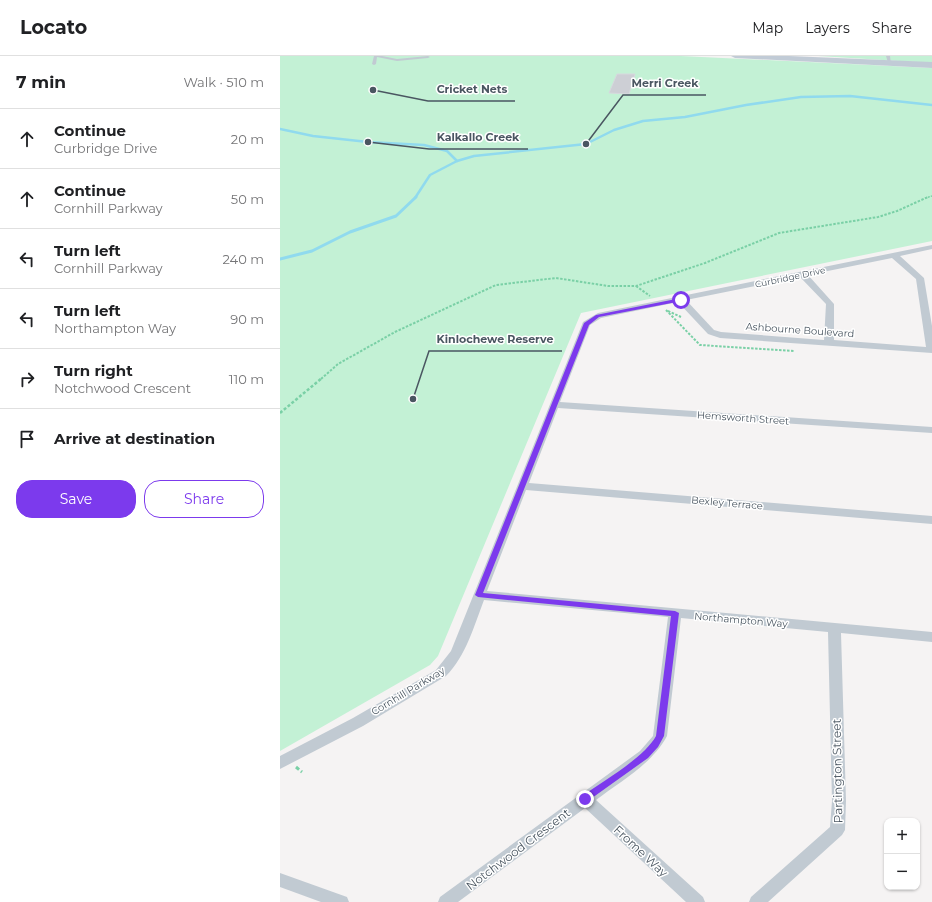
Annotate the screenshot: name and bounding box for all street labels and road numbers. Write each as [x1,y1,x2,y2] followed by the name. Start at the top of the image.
[754,264,827,290] street label: Curbridge Drive
[745,320,855,340] street label: Ashbourne Boulevard
[697,408,789,428] street label: Hemsworth Street
[691,493,763,513] street label: Bexley Terrace
[694,609,789,631] street label: Northampton Way
[369,664,448,718] street label: Cornhill Parkway
[829,718,845,823] street label: Partington Street
[463,805,573,893] street label: Notchwood Crescent
[611,822,672,880] street label: Frome Way

